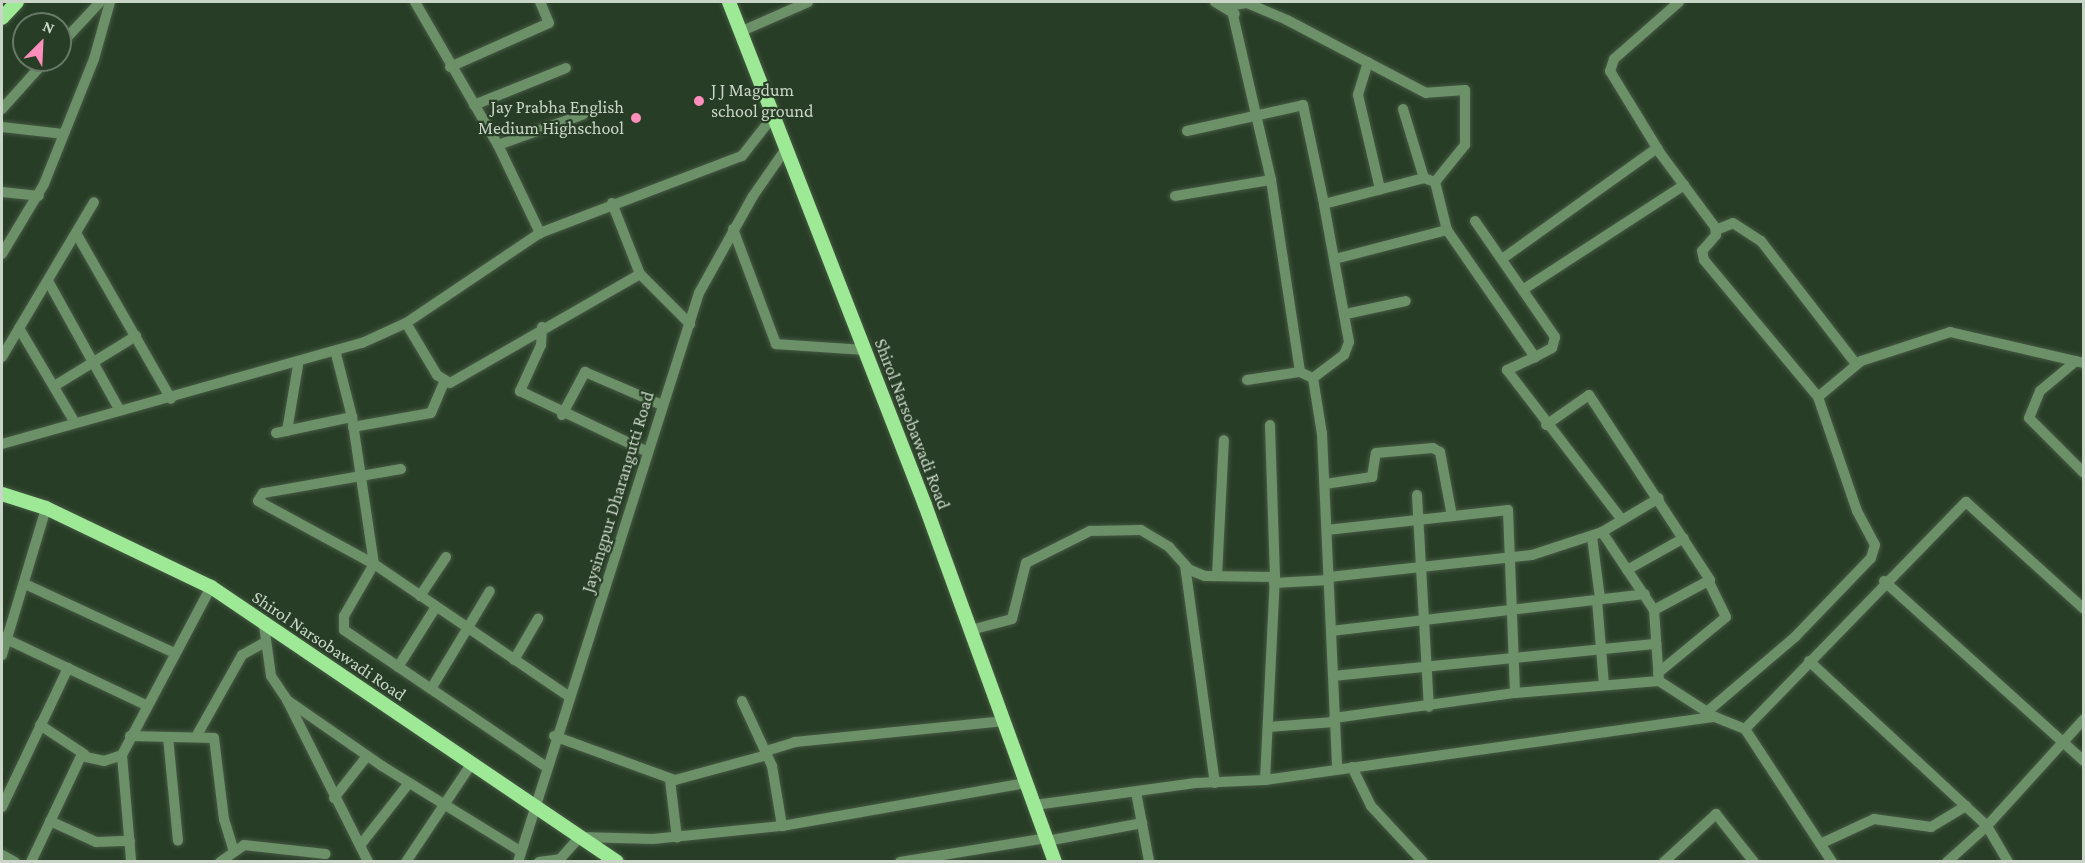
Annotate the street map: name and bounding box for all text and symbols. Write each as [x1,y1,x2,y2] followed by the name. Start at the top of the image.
[12,12,72,72] north arrow
[40,17,57,37] text: N
[711,80,813,122] place label: J J Magdum school ground
[692,94,706,108] marker: J J Magdum school ground
[478,97,624,140] place label: Jay Prabha English Medium Highschool
[629,111,643,125] marker: Jay Prabha English Medium Highschool
[869,336,955,512] street label: Shirol Narsobawadi Road
[577,389,659,595] street label: Jaysingpur Dharangutti Road
[248,586,410,706] street label: Shirol Narsobawadi Road

